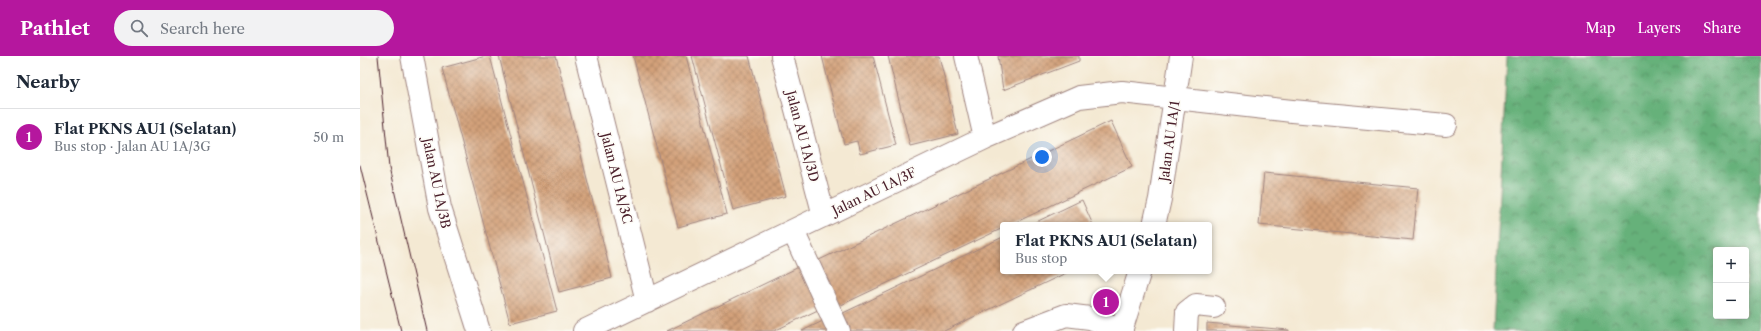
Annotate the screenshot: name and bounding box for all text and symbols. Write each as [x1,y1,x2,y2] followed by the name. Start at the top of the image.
[114,10,394,46] search box
[20,17,90,40] text: Pathlet
[128,17,150,39] icon: search
[160,19,245,38] text: Search here
[1585,19,1615,37] text: Map
[1637,19,1681,37] text: Layers
[1703,19,1741,37] text: Share
[16,72,80,92] text: Nearby
[783,87,823,183] street label: Jalan AU 1A/3D
[1155,99,1183,184] street label: Jalan AU 1A/1
[54,119,236,138] text: Flat PKNS AU1 (Selatan)
[26,129,32,145] text: 1
[313,129,344,145] text: 50 m
[597,129,636,225] street label: Jalan AU 1A/3C
[419,134,454,230] street label: Jalan AU 1A/3B
[54,138,211,154] text: Bus stop · Jalan AU 1A/3G
[1032,147,1052,167] your location
[828,163,919,219] street label: Jalan AU 1A/3F
[1000,222,1212,274] popup
[1015,231,1197,250] text: Flat PKNS AU1 (Selatan)
[1713,247,1749,319] map controls
[1713,247,1749,283] button: +
[1015,250,1067,266] text: Bus stop
[1713,283,1749,319] button: −
[1093,287,1119,317] pin: 1

